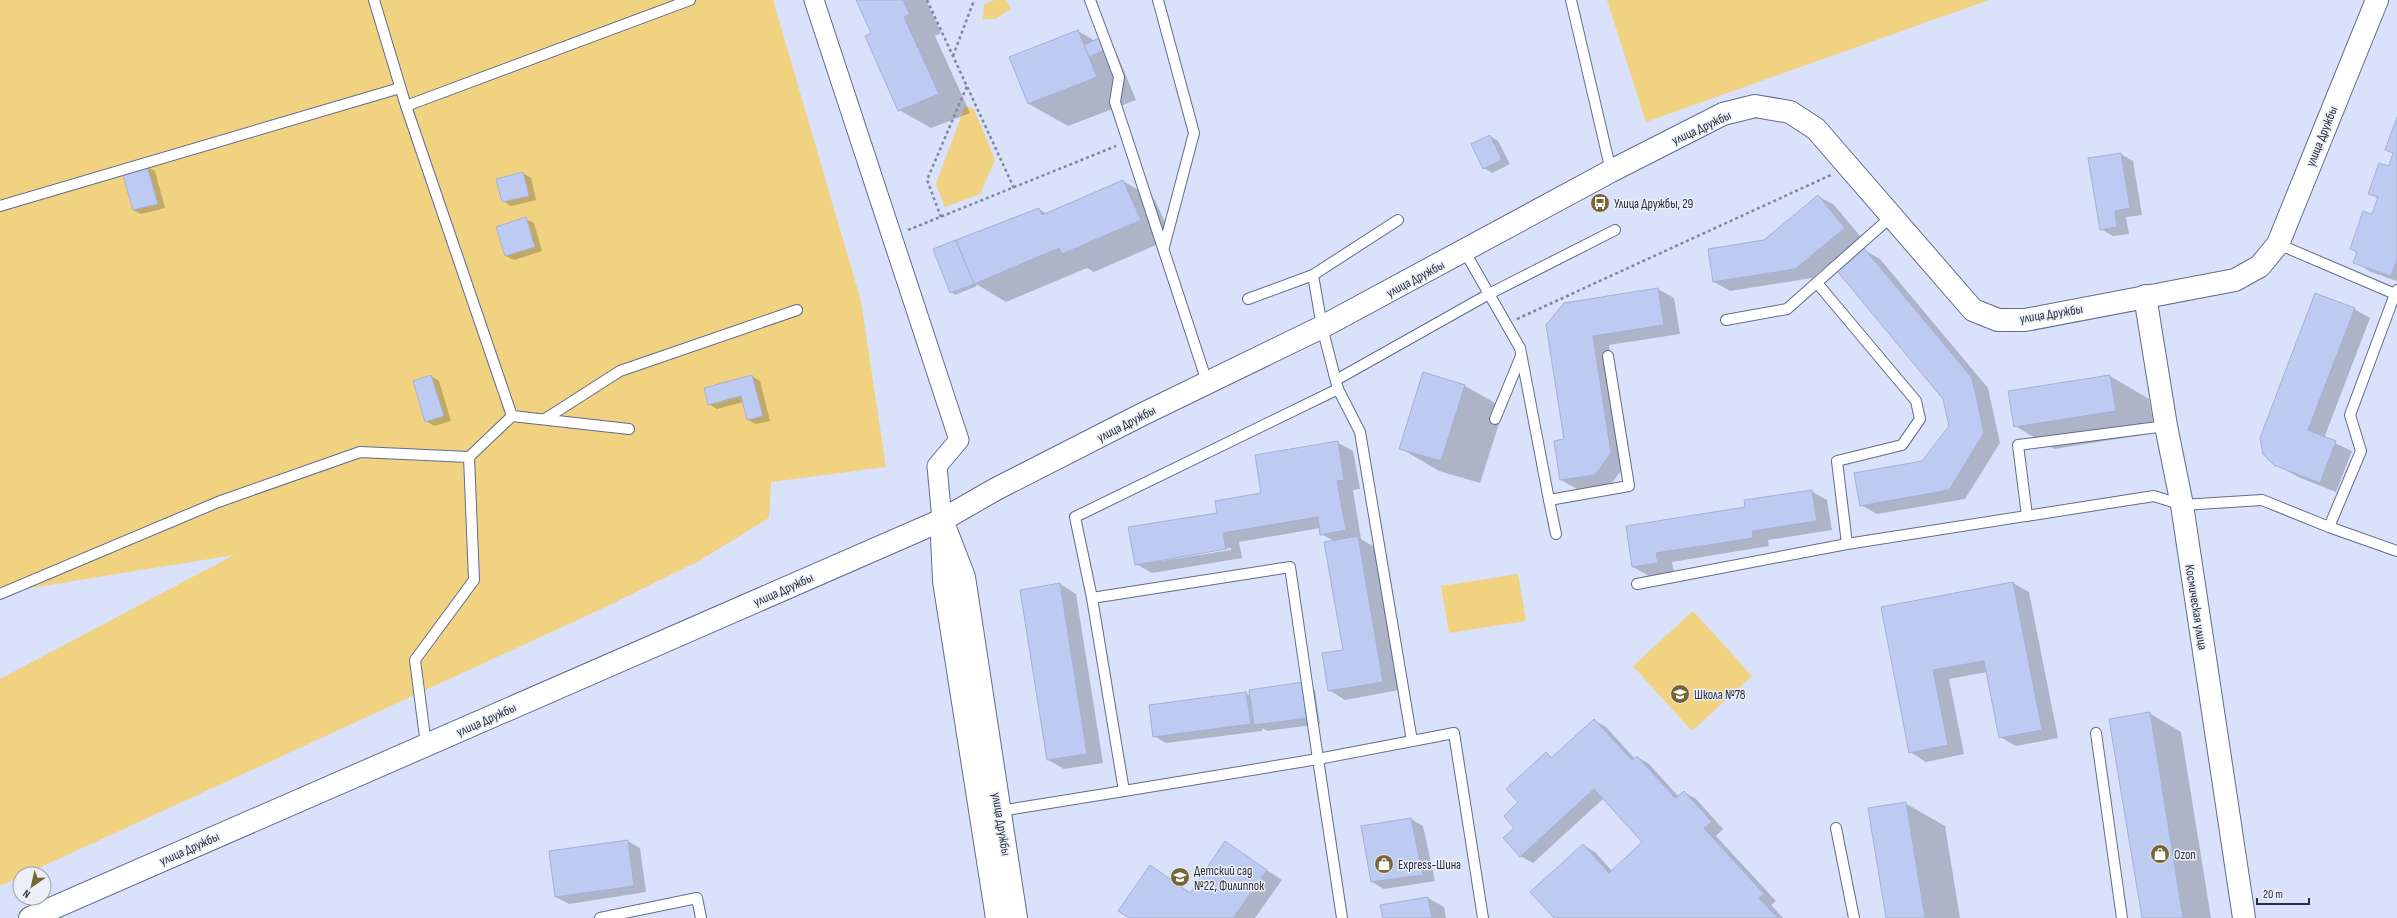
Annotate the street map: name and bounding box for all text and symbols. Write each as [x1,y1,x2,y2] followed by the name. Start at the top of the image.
[2303,104,2341,169] street label: улица Дружбы
[1669,107,1734,149] street label: улица Дружбы
[1589,192,1611,214] bus stop icon: Улица Дружбы, 29
[1614,196,1694,212] place label: Улица Дружбы, 29
[1384,257,1447,301] street label: улица Дружбы
[2018,301,2084,327] street label: улица Дружбы
[1094,402,1159,446] street label: улица Дружбы
[2181,563,2211,651] street label: Космическая улица
[751,570,816,610] street label: улица Дружбы
[1669,683,1691,705] school or university icon: Школа №78
[1694,687,1746,703] place label: Школа №78
[454,700,519,740] street label: улица Дружбы
[988,791,1014,857] street label: улица Дружбы
[157,829,222,869] street label: улица Дружбы
[2149,843,2171,865] shop icon: Ozon
[2174,847,2196,863] place label: Ozon
[1373,853,1395,875] shop icon: Express-Шина
[1398,857,1461,873] place label: Express-Шина
[1194,863,1264,894] place label: Детский сад №22, Филиппок
[12,866,52,906] north arrow
[1169,866,1191,888] school or university icon: Детский сад №22, Филиппок
[2257,880,2309,906] scale bar
[21,887,33,901] text: N
[2263,887,2283,902] text: 20 m

